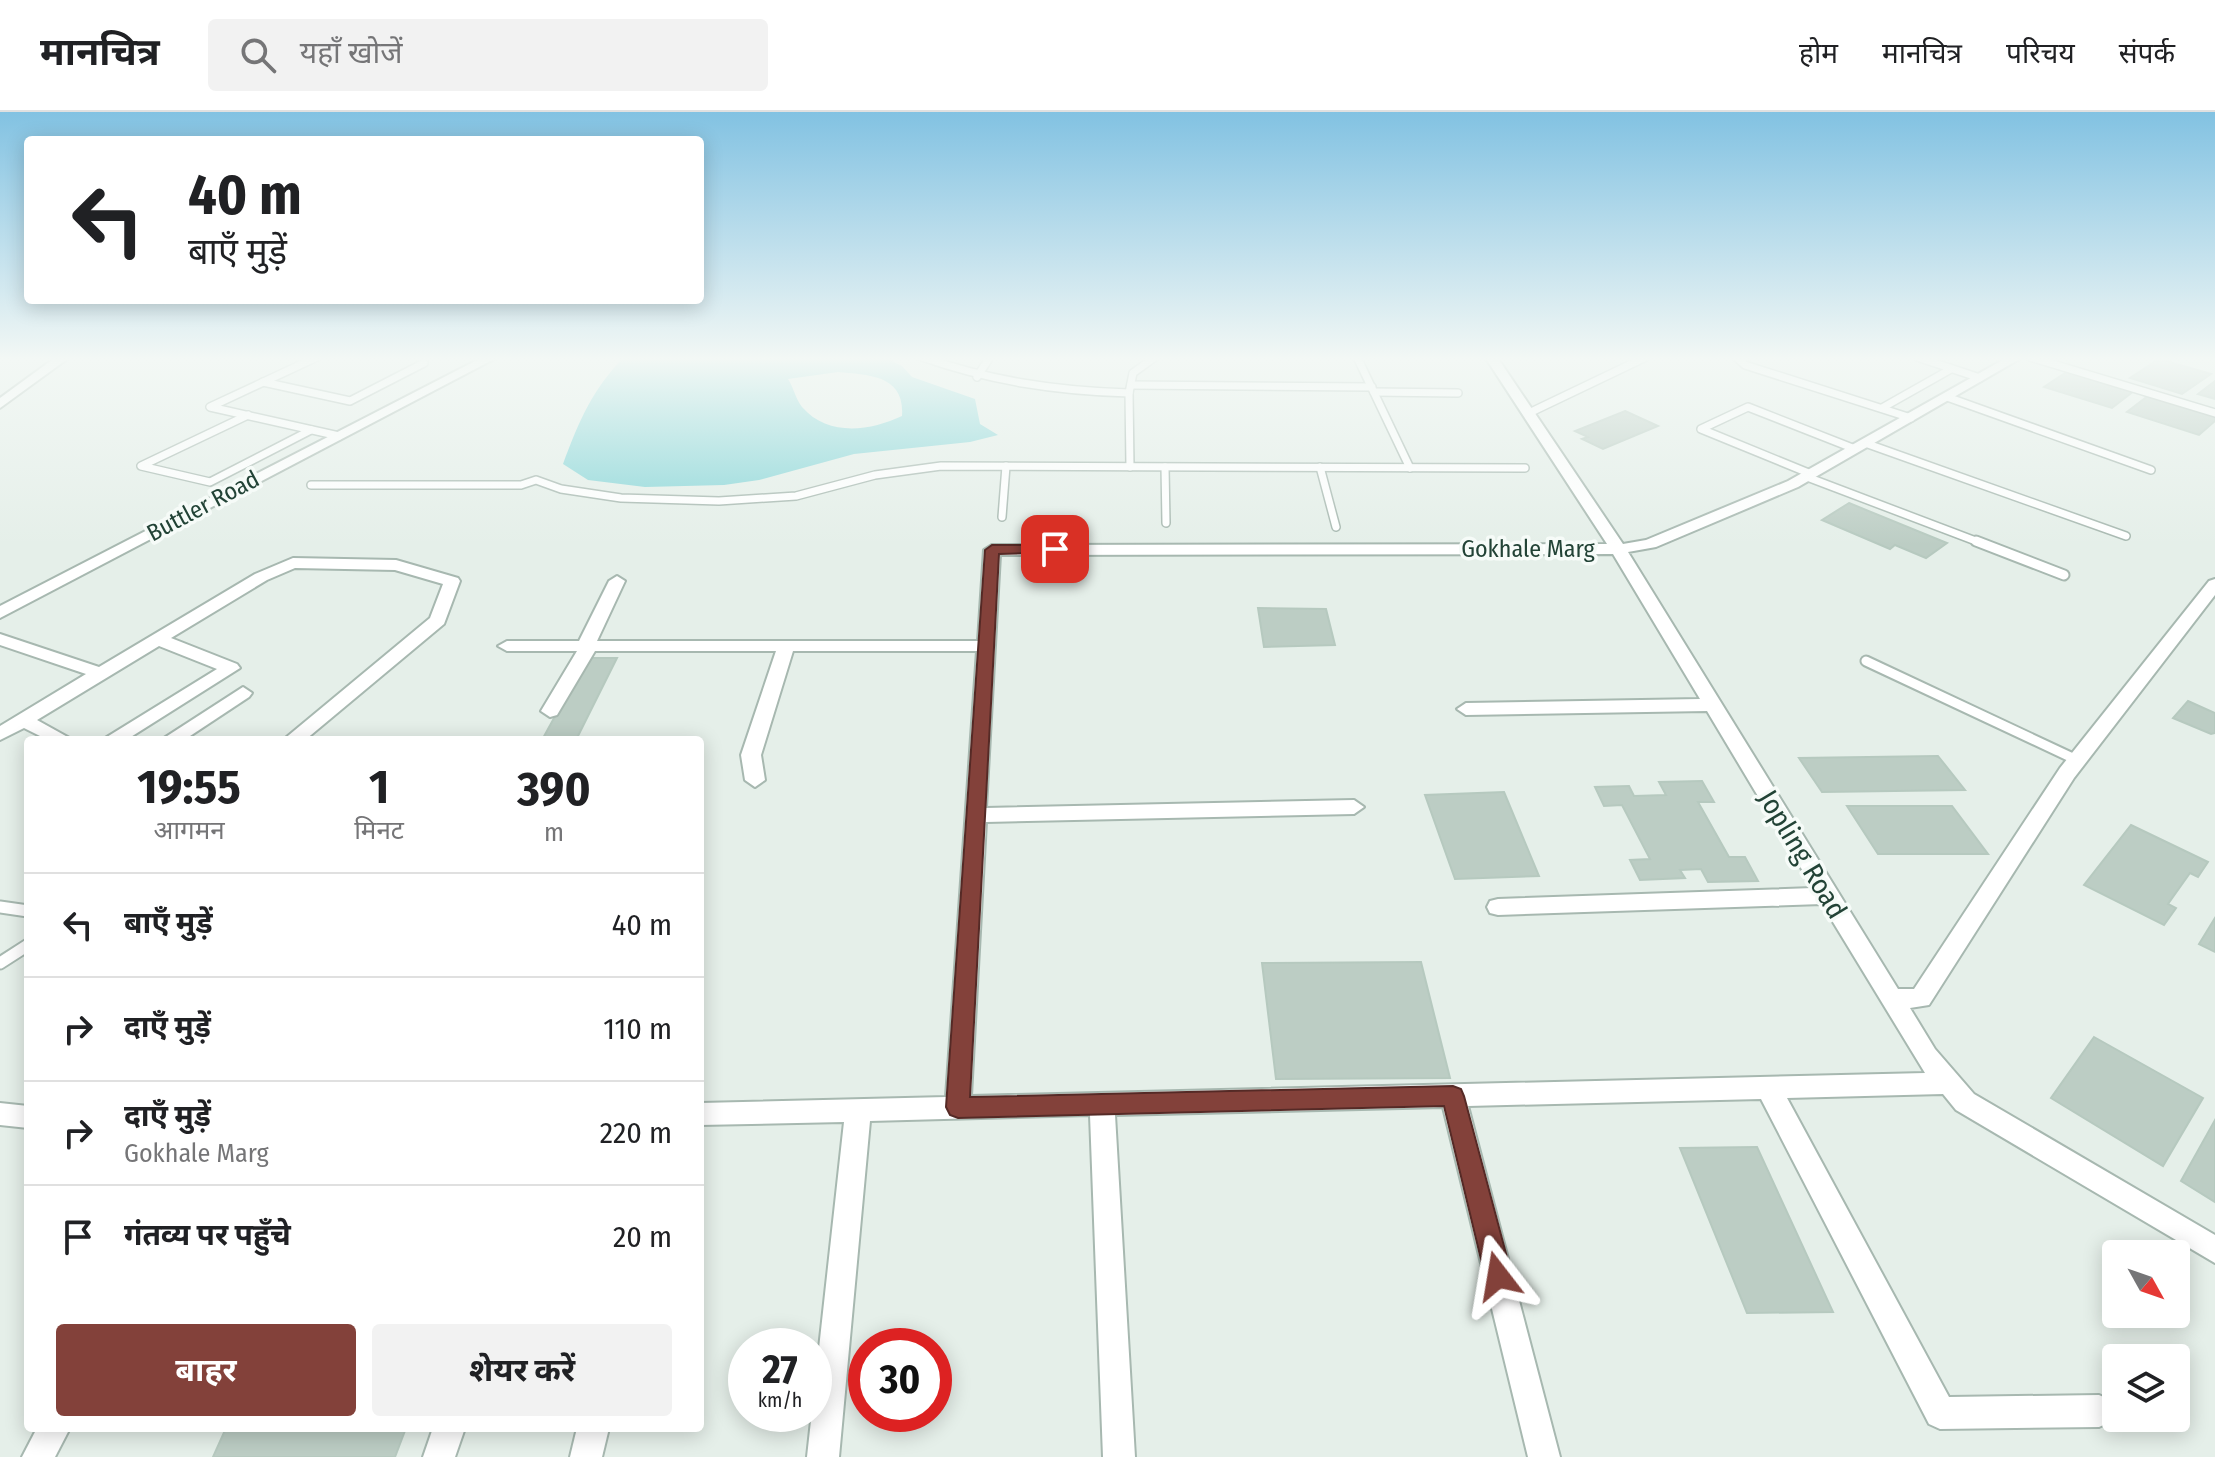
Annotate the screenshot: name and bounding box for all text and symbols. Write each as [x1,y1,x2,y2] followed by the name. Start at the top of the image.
[208,19,768,91] search box
[40,29,160,75] text: मानचित्र
[236,33,280,77] icon: search
[300,35,403,71] text: यहाँ खोजें
[1799,37,1838,70] text: होम
[1882,37,1962,70] text: मानचित्र
[2006,37,2075,70] text: परिचय
[2119,37,2175,70] text: संपर्क
[188,162,302,229] text: 40 m
[56,168,160,272] icon: left
[188,230,287,274] text: बाएँ मुड़ें
[142,465,264,547] street label: Buttler Road
[1021,515,1089,583] pin
[1033,527,1077,571] icon: arrive
[1461,535,1596,563] street label: Gokhale Marg
[137,758,241,816] text: 19:55
[369,758,389,816] text: 1
[517,760,591,818] text: 390
[1751,784,1854,925] street label: Jopling Road
[153,815,225,846] text: आगमन
[354,815,404,846] text: मिनट
[544,817,564,848] text: m
[56,903,100,947] icon: left
[124,905,213,941] text: बाएँ मुड़ें
[612,907,672,943] text: 40 m
[56,1007,100,1051] icon: right
[124,1009,211,1045] text: दाएँ मुड़ें
[603,1011,672,1047] text: 110 m
[124,1098,211,1134] text: दाएँ मुड़ें
[56,1111,100,1155] icon: right
[600,1115,672,1151] text: 220 m
[124,1138,269,1169] text: Gokhale Marg
[56,1215,100,1259] icon: arrive
[124,1217,291,1253] text: गंतव्य पर पहुँचे
[613,1219,672,1255] text: 20 m
[1456,1234,1540,1318] position arrow
[2102,1240,2190,1328] north arrow
[2102,1240,2190,1432] map controls
[56,1324,356,1416] button: बाहर
[372,1324,672,1416] button: शेयर करें
[848,1328,952,1432] speed limit sign: 30
[2102,1344,2190,1432] button: layers
[762,1346,798,1394] text: 27
[758,1388,802,1412] text: km/h

